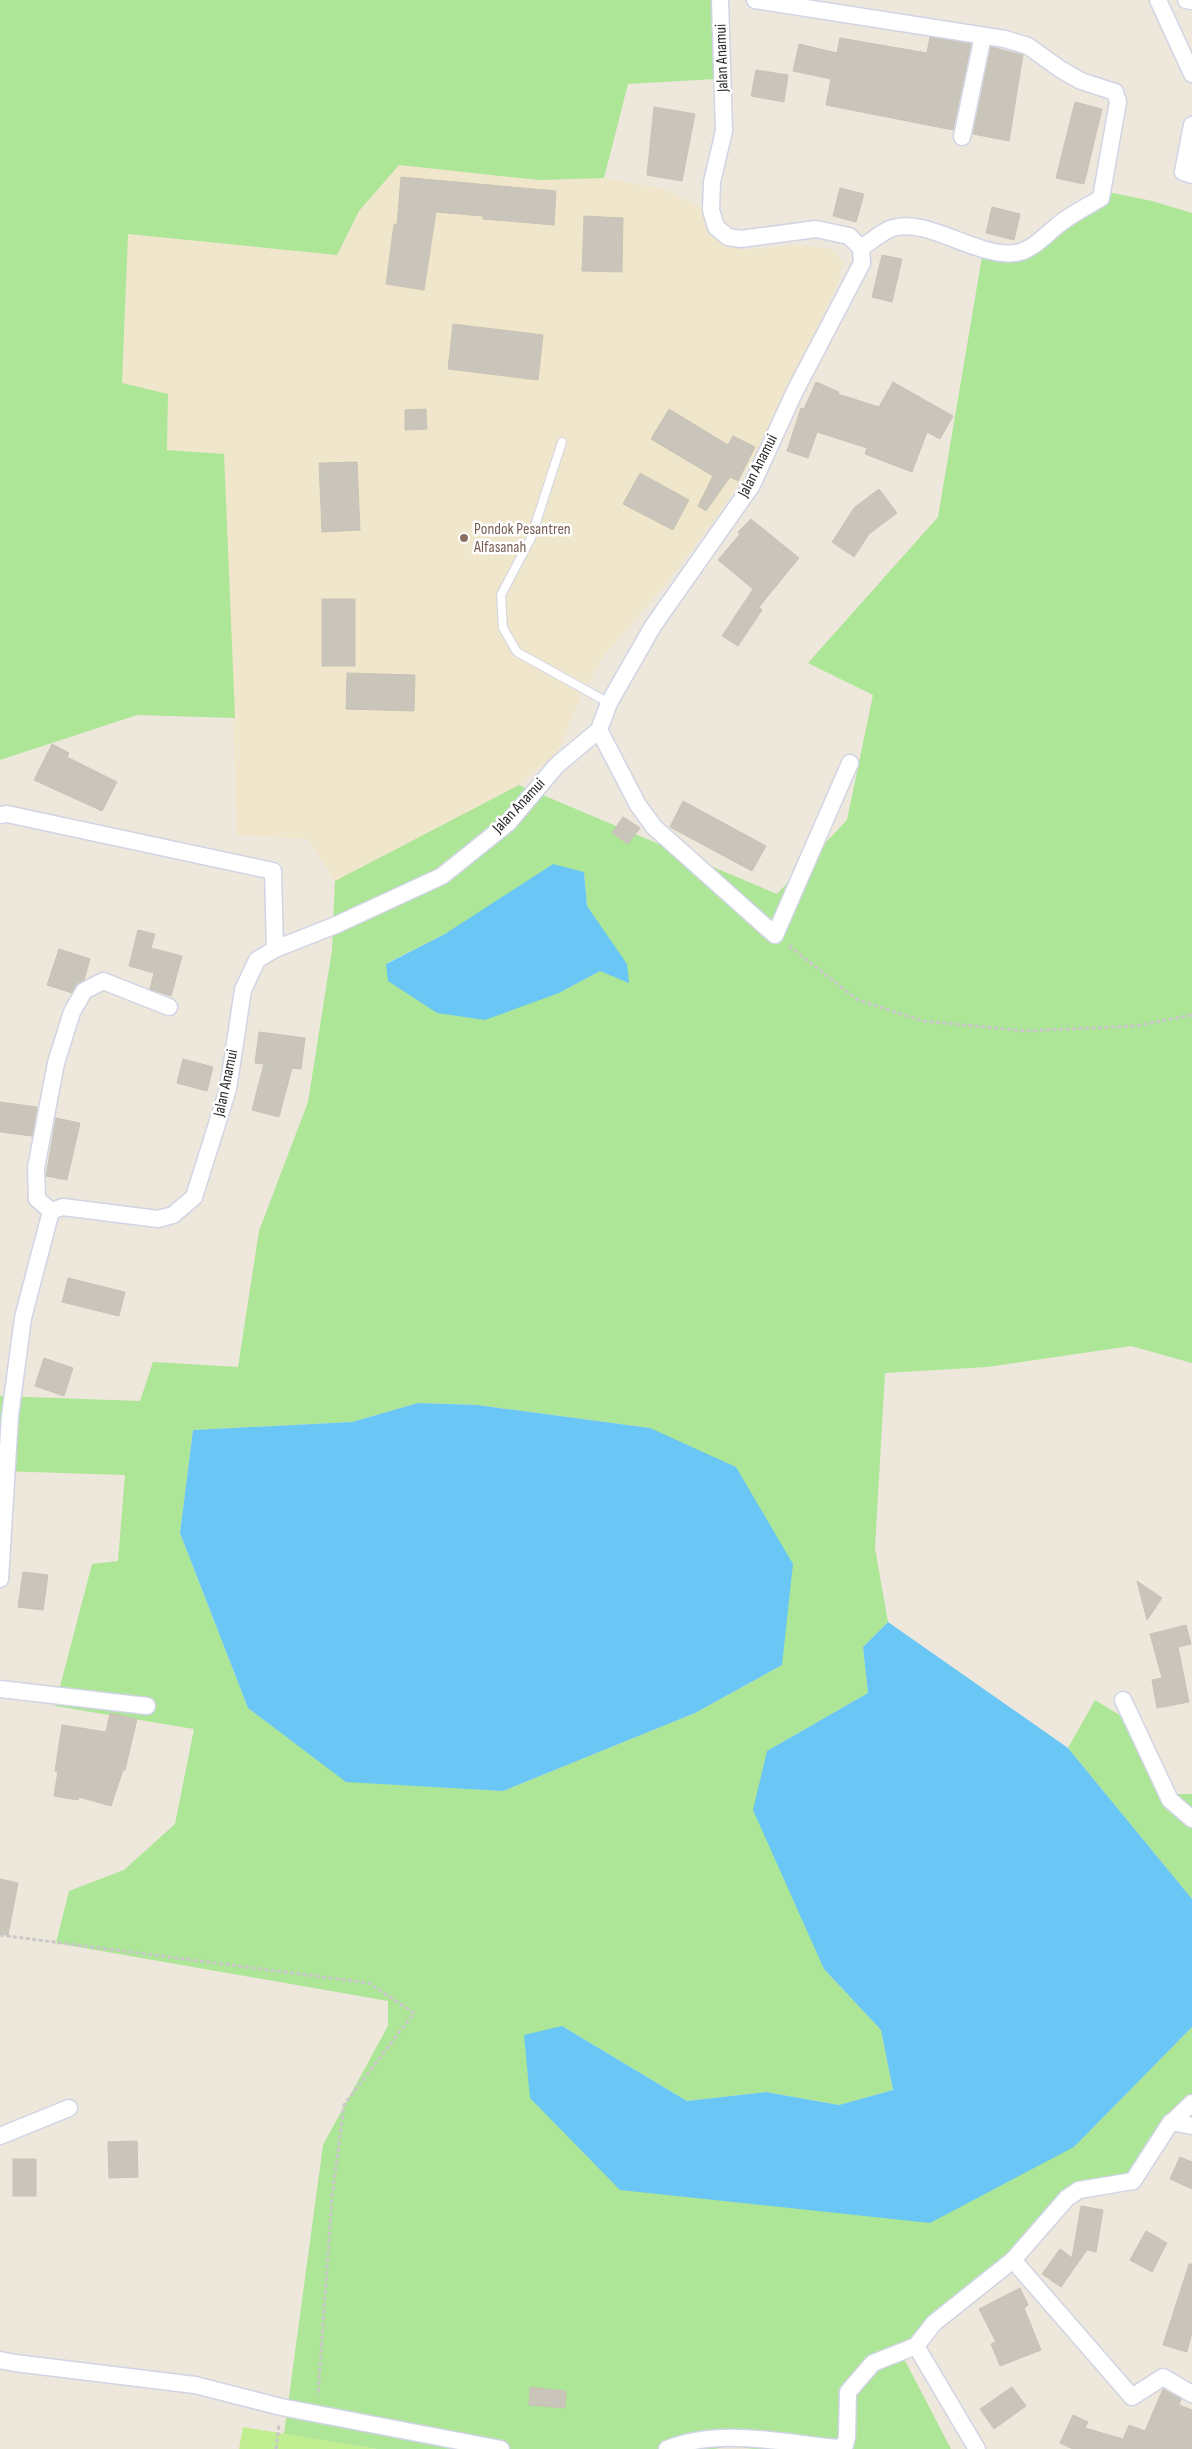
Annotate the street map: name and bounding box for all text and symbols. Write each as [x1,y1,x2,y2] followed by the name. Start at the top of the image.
[711,24,733,93] street label: Jalan Anamui
[734,431,782,502] street label: Jalan Anamui
[473,520,571,557] place label: Pondok Pesantren Alfasanah
[458,532,470,544] marker: Pondok Pesantren Alfasanah
[488,775,549,838] street label: Jalan Anamui
[209,1048,242,1119] street label: Jalan Anamui

